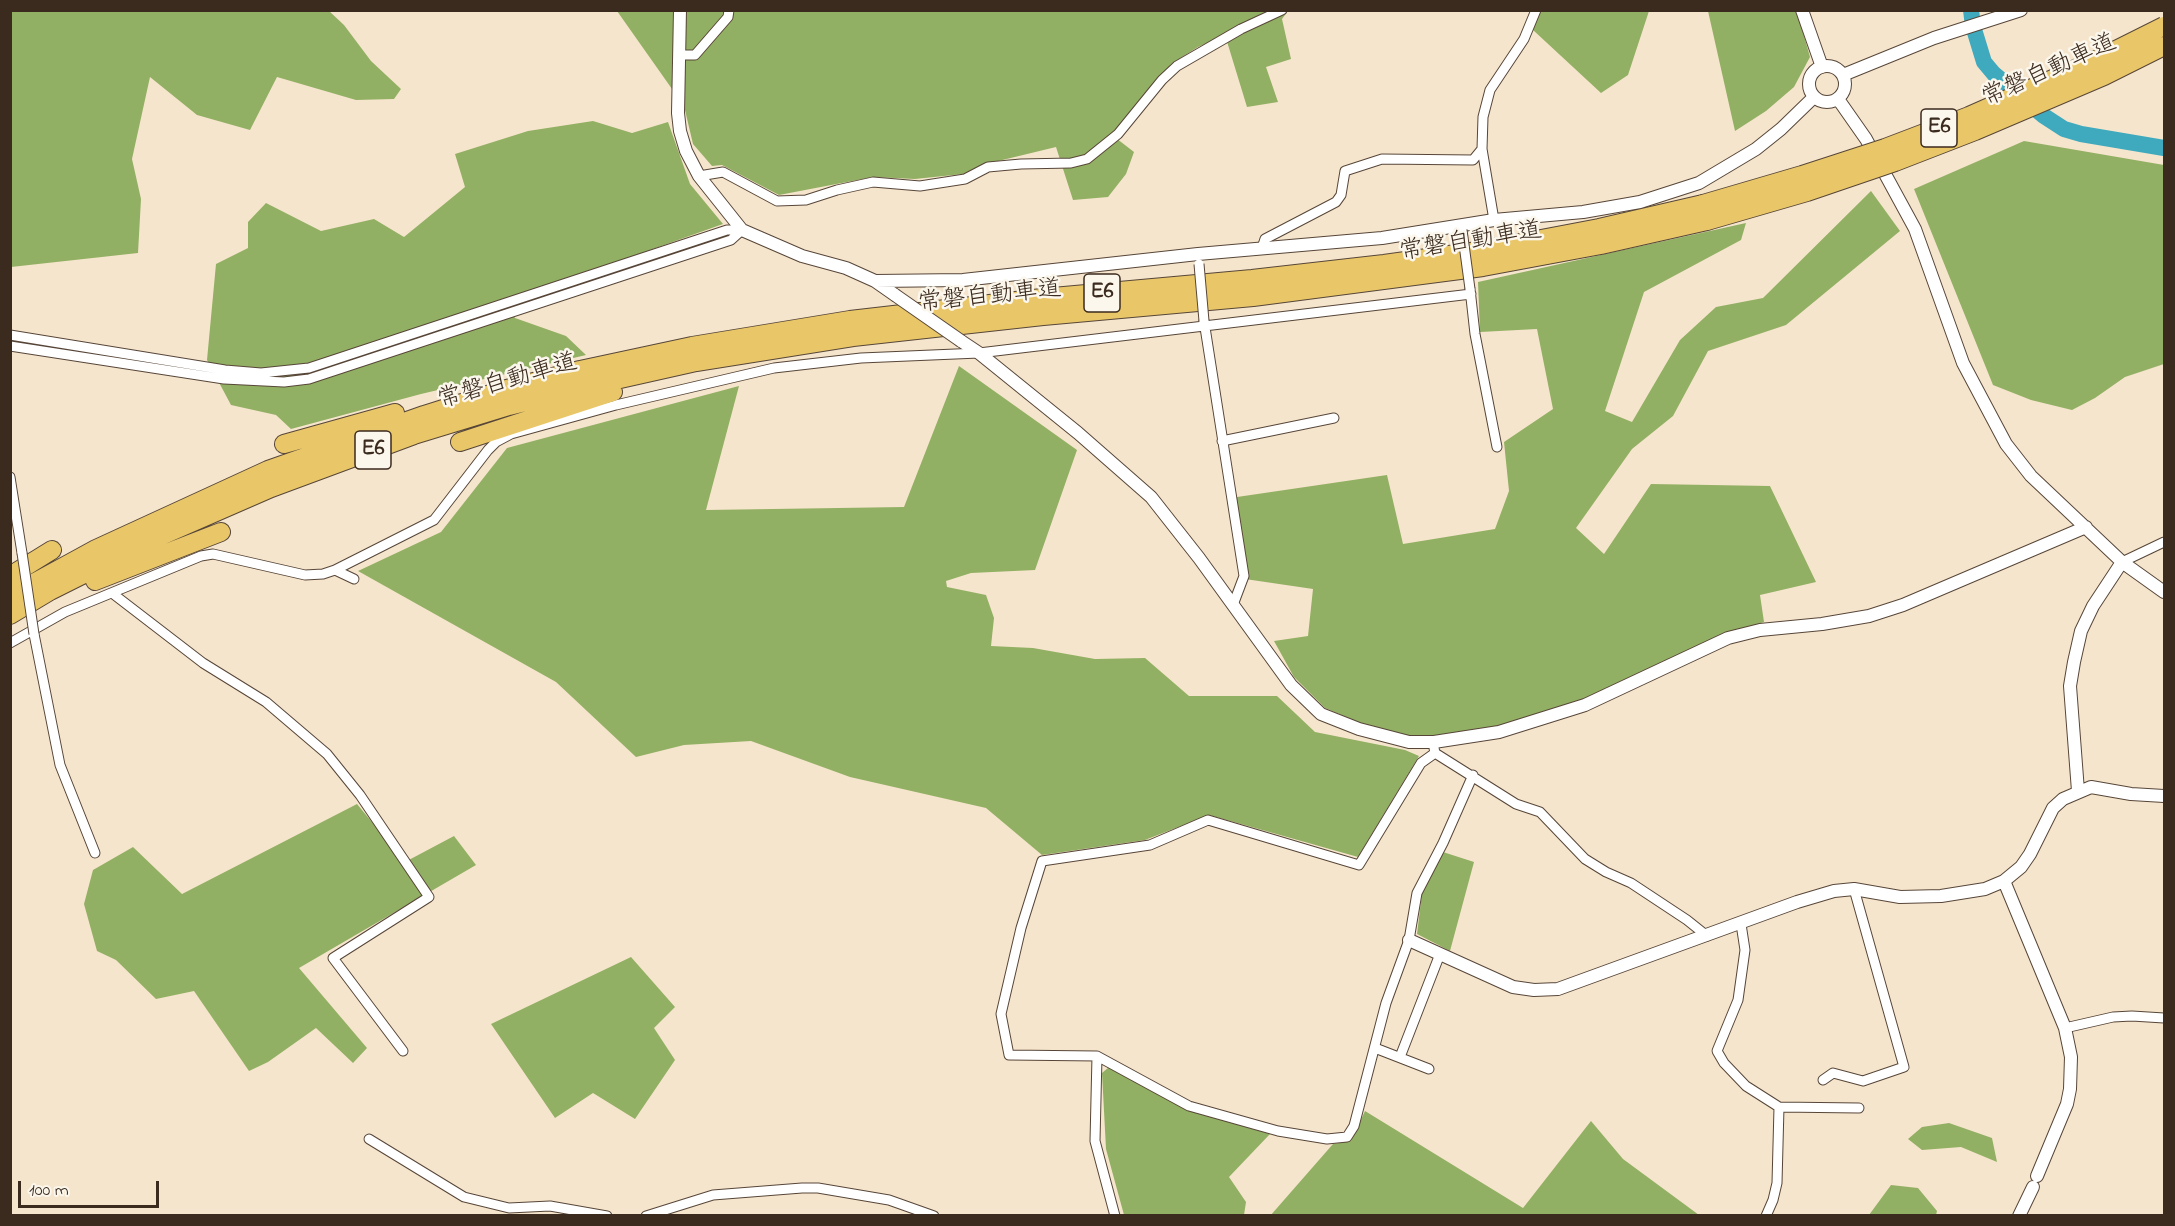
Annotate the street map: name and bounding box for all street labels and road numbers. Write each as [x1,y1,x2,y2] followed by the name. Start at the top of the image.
[1978,30,2122,114] street label: 常磐自動車道
[1921,109,1957,147] road number: E6
[1398,218,1544,268] street label: 常磐自動車道
[1084,274,1120,312] road number: E6
[917,276,1063,320] street label: 常磐自動車道
[435,349,581,417] street label: 常磐自動車道
[355,431,391,469] road number: E6

